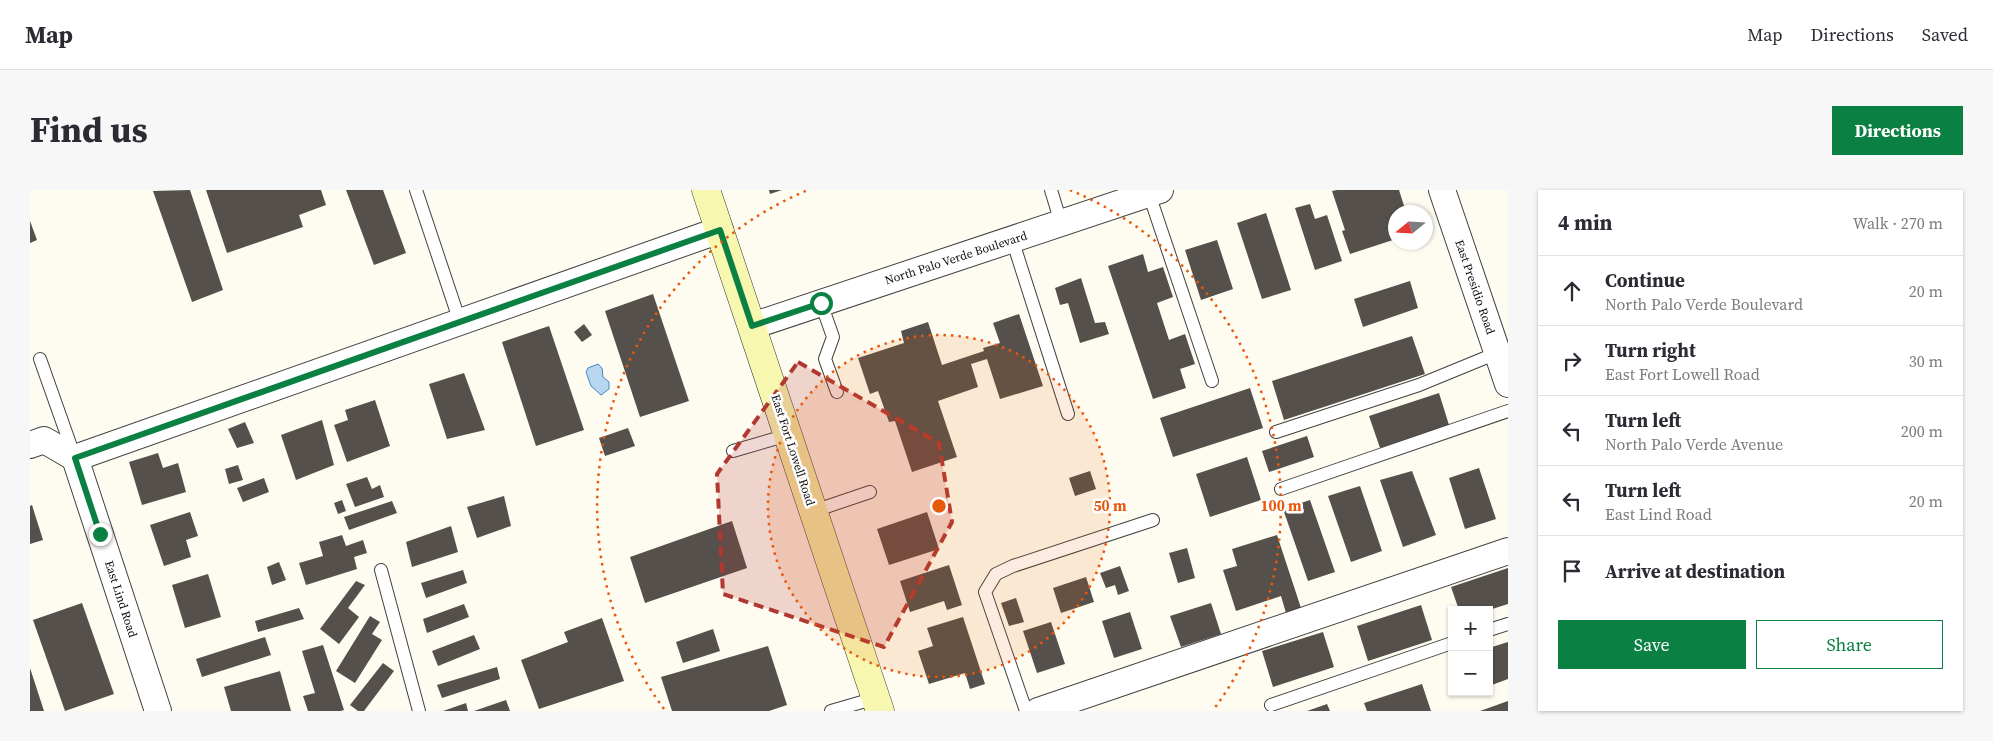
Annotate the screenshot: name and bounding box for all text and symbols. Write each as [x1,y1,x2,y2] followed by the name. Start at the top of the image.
[25,18,73,51] text: Map
[1747,22,1783,47] text: Map
[1811,22,1894,47] text: Directions
[1922,22,1968,47] text: Saved
[30,106,148,154] text: Find us
[1832,106,1963,155] button: Directions
[1388,205,1433,250] north arrow
[1558,208,1613,237] text: 4 min
[1853,212,1943,234] text: Walk · 270 m
[883,227,1029,289] street label: North Palo Verde Boulevard
[1451,238,1499,337] street label: East Presidio Road
[1605,267,1685,293] text: Continue
[1558,277,1586,305] icon: ahead
[1909,280,1943,302] text: 20 m
[810,292,833,315] route start
[1605,293,1803,315] text: North Palo Verde Boulevard
[1605,337,1696,363] text: Turn right
[1558,347,1586,375] icon: right
[1909,350,1943,372] text: 30 m
[1605,363,1760,385] text: East Fort Lowell Road
[767,392,819,508] street label: East Fort Lowell Road
[1605,407,1681,433] text: Turn left
[1558,417,1586,445] icon: left
[1901,420,1943,442] text: 200 m
[1605,433,1783,455] text: North Palo Verde Avenue
[1605,477,1681,503] text: Turn left
[1558,487,1586,515] icon: left
[1909,490,1943,512] text: 20 m
[1093,495,1127,516] text: 50 m
[1260,495,1302,516] text: 100 m
[930,497,948,515] centre of rings
[1605,503,1712,525] text: East Lind Road
[89,523,112,546] route end
[1558,557,1586,585] icon: arrive
[101,558,141,640] street label: East Lind Road
[1605,558,1785,584] text: Arrive at destination
[1448,606,1493,696] map controls
[1448,606,1493,651] button: +
[1558,620,1746,669] button: Save
[1756,620,1943,669] button: Share
[1448,651,1493,696] button: −

